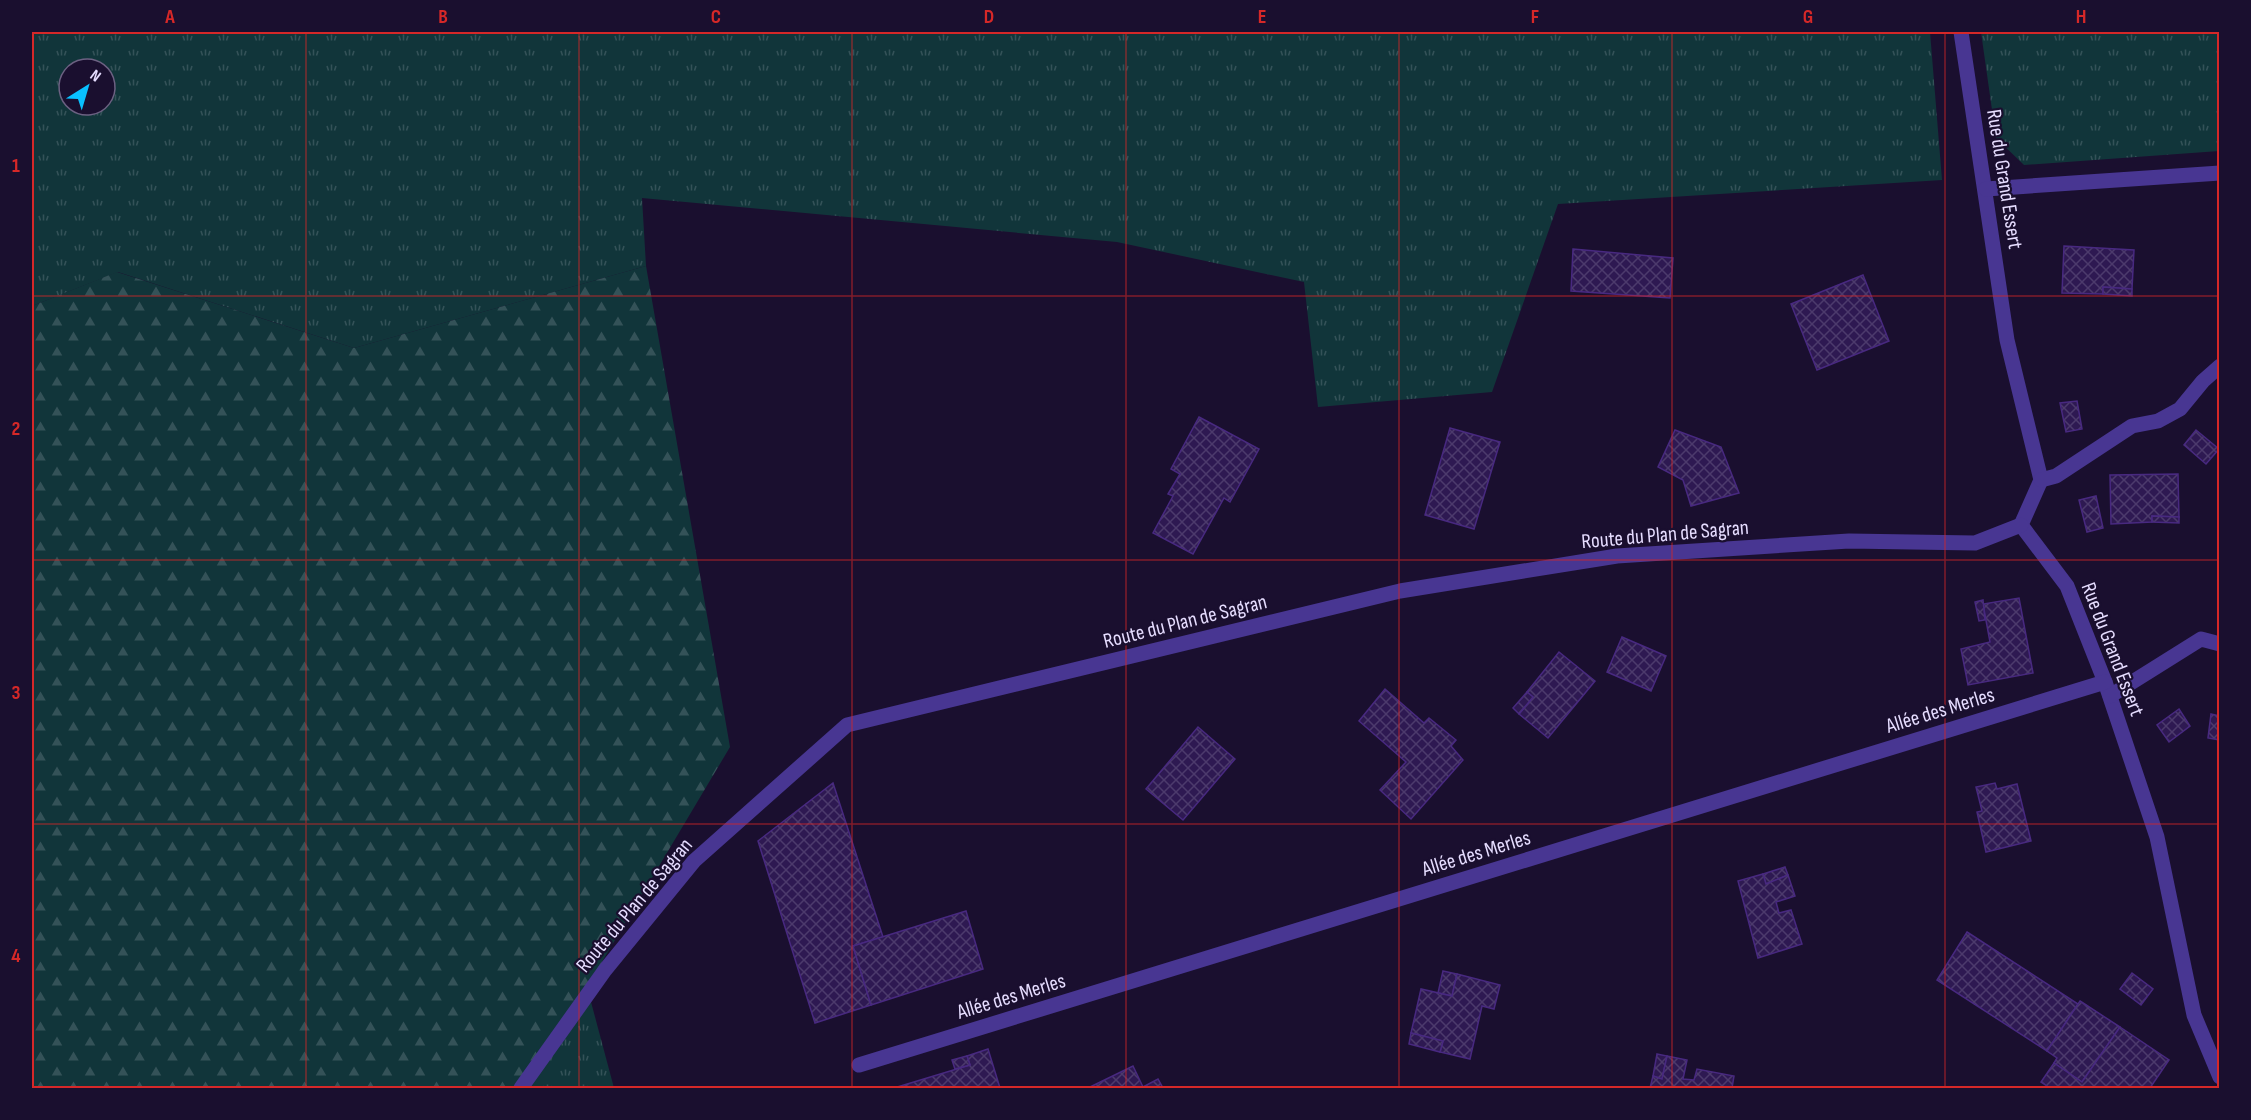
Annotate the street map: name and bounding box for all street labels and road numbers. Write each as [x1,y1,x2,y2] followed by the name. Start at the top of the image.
[1981,107,2028,251] street label: Rue du Grand Essert
[1580,515,1750,554] street label: Route du Plan de Sagran
[2076,579,2149,720] street label: Rue du Grand Essert
[1101,589,1270,654] street label: Route du Plan de Sagran
[1882,682,1997,739] street label: Allée des Merles
[1418,825,1533,882] street label: Allée des Merles
[571,833,698,978] street label: Route du Plan de Sagran
[953,968,1068,1025] street label: Allée des Merles

